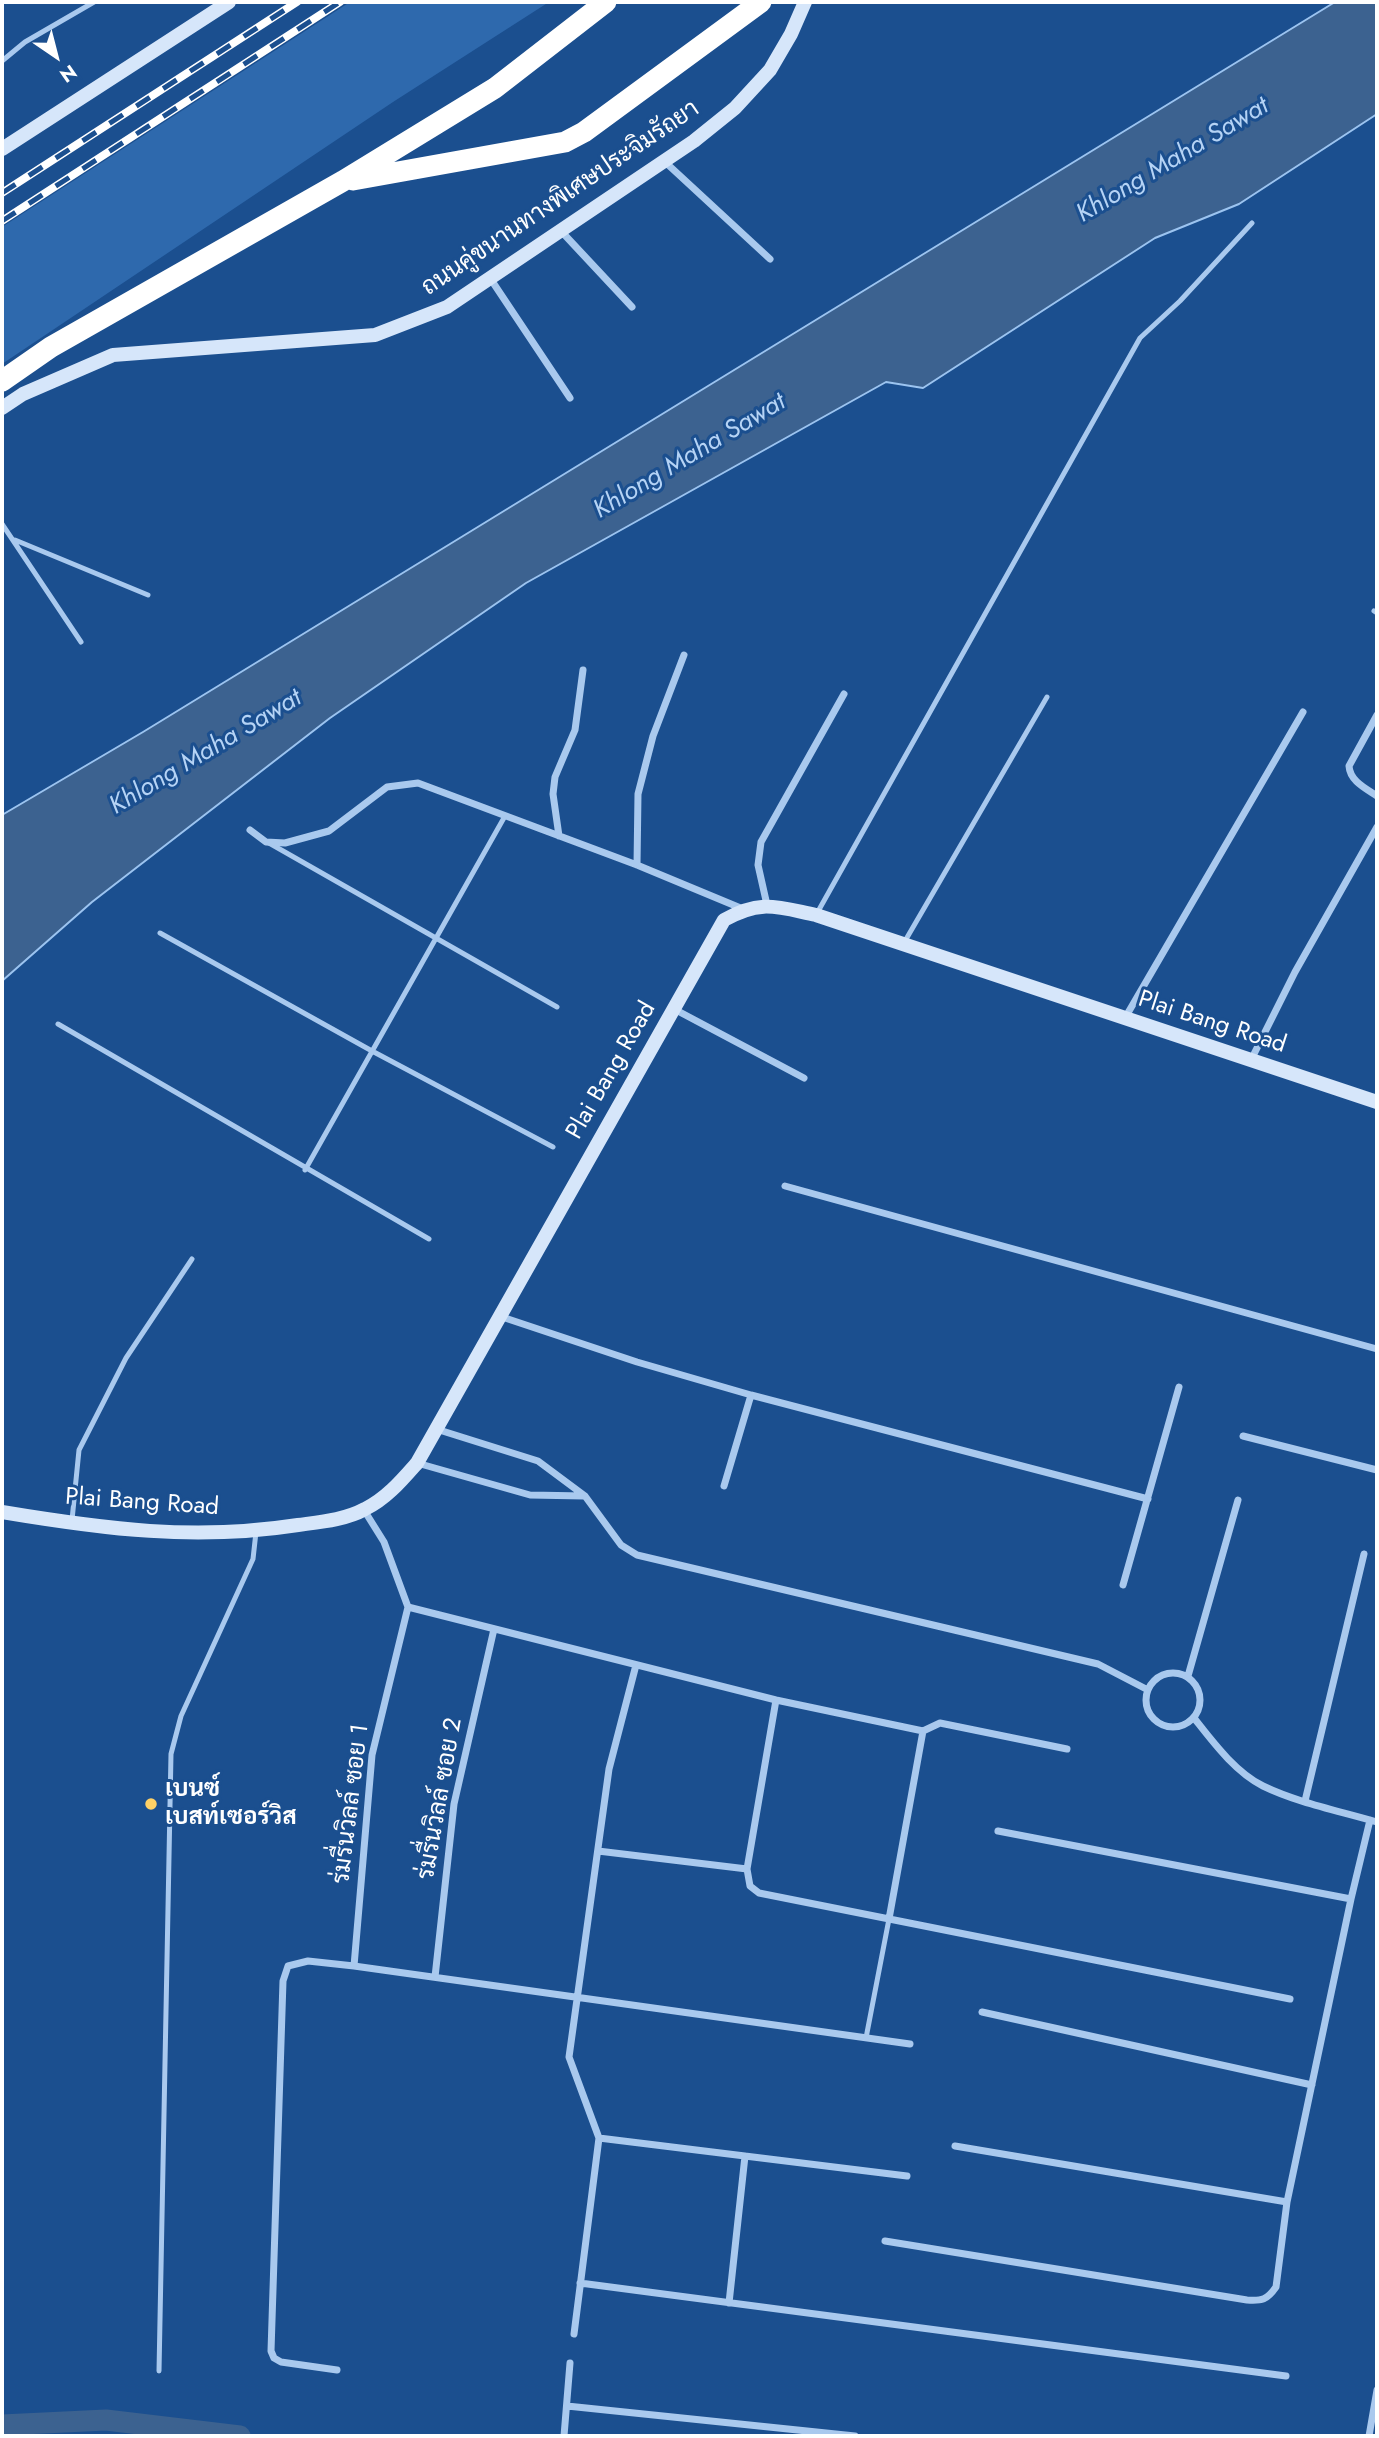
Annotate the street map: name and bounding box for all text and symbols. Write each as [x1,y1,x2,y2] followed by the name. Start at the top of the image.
[21,21,91,91] north arrow
[54,58,82,89] text: N
[1071,91,1275,231] water label: Khlong Maha Sawat
[417,95,705,303] street label: ถนนคู่ขนานทางพิเศษประจิมรัถยา
[588,387,792,527] water label: Khlong Maha Sawat
[104,683,308,823] water label: Khlong Maha Sawat
[1134,986,1290,1060] street label: Plai Bang Road
[561,997,663,1145] street label: Plai Bang Road
[64,1483,220,1523] street label: Plai Bang Road
[413,1716,469,1882] street label: ร่มรื่นวิลล์ ซอย 2
[328,1722,376,1886] street label: ร่มรื่นวิลล์ ซอย 1
[165,1776,297,1832] place label: เบนซ์ เบสท์เซอร์วิส
[143,1796,159,1812] marker: เบนซ์ เบสท์เซอร์วิส

